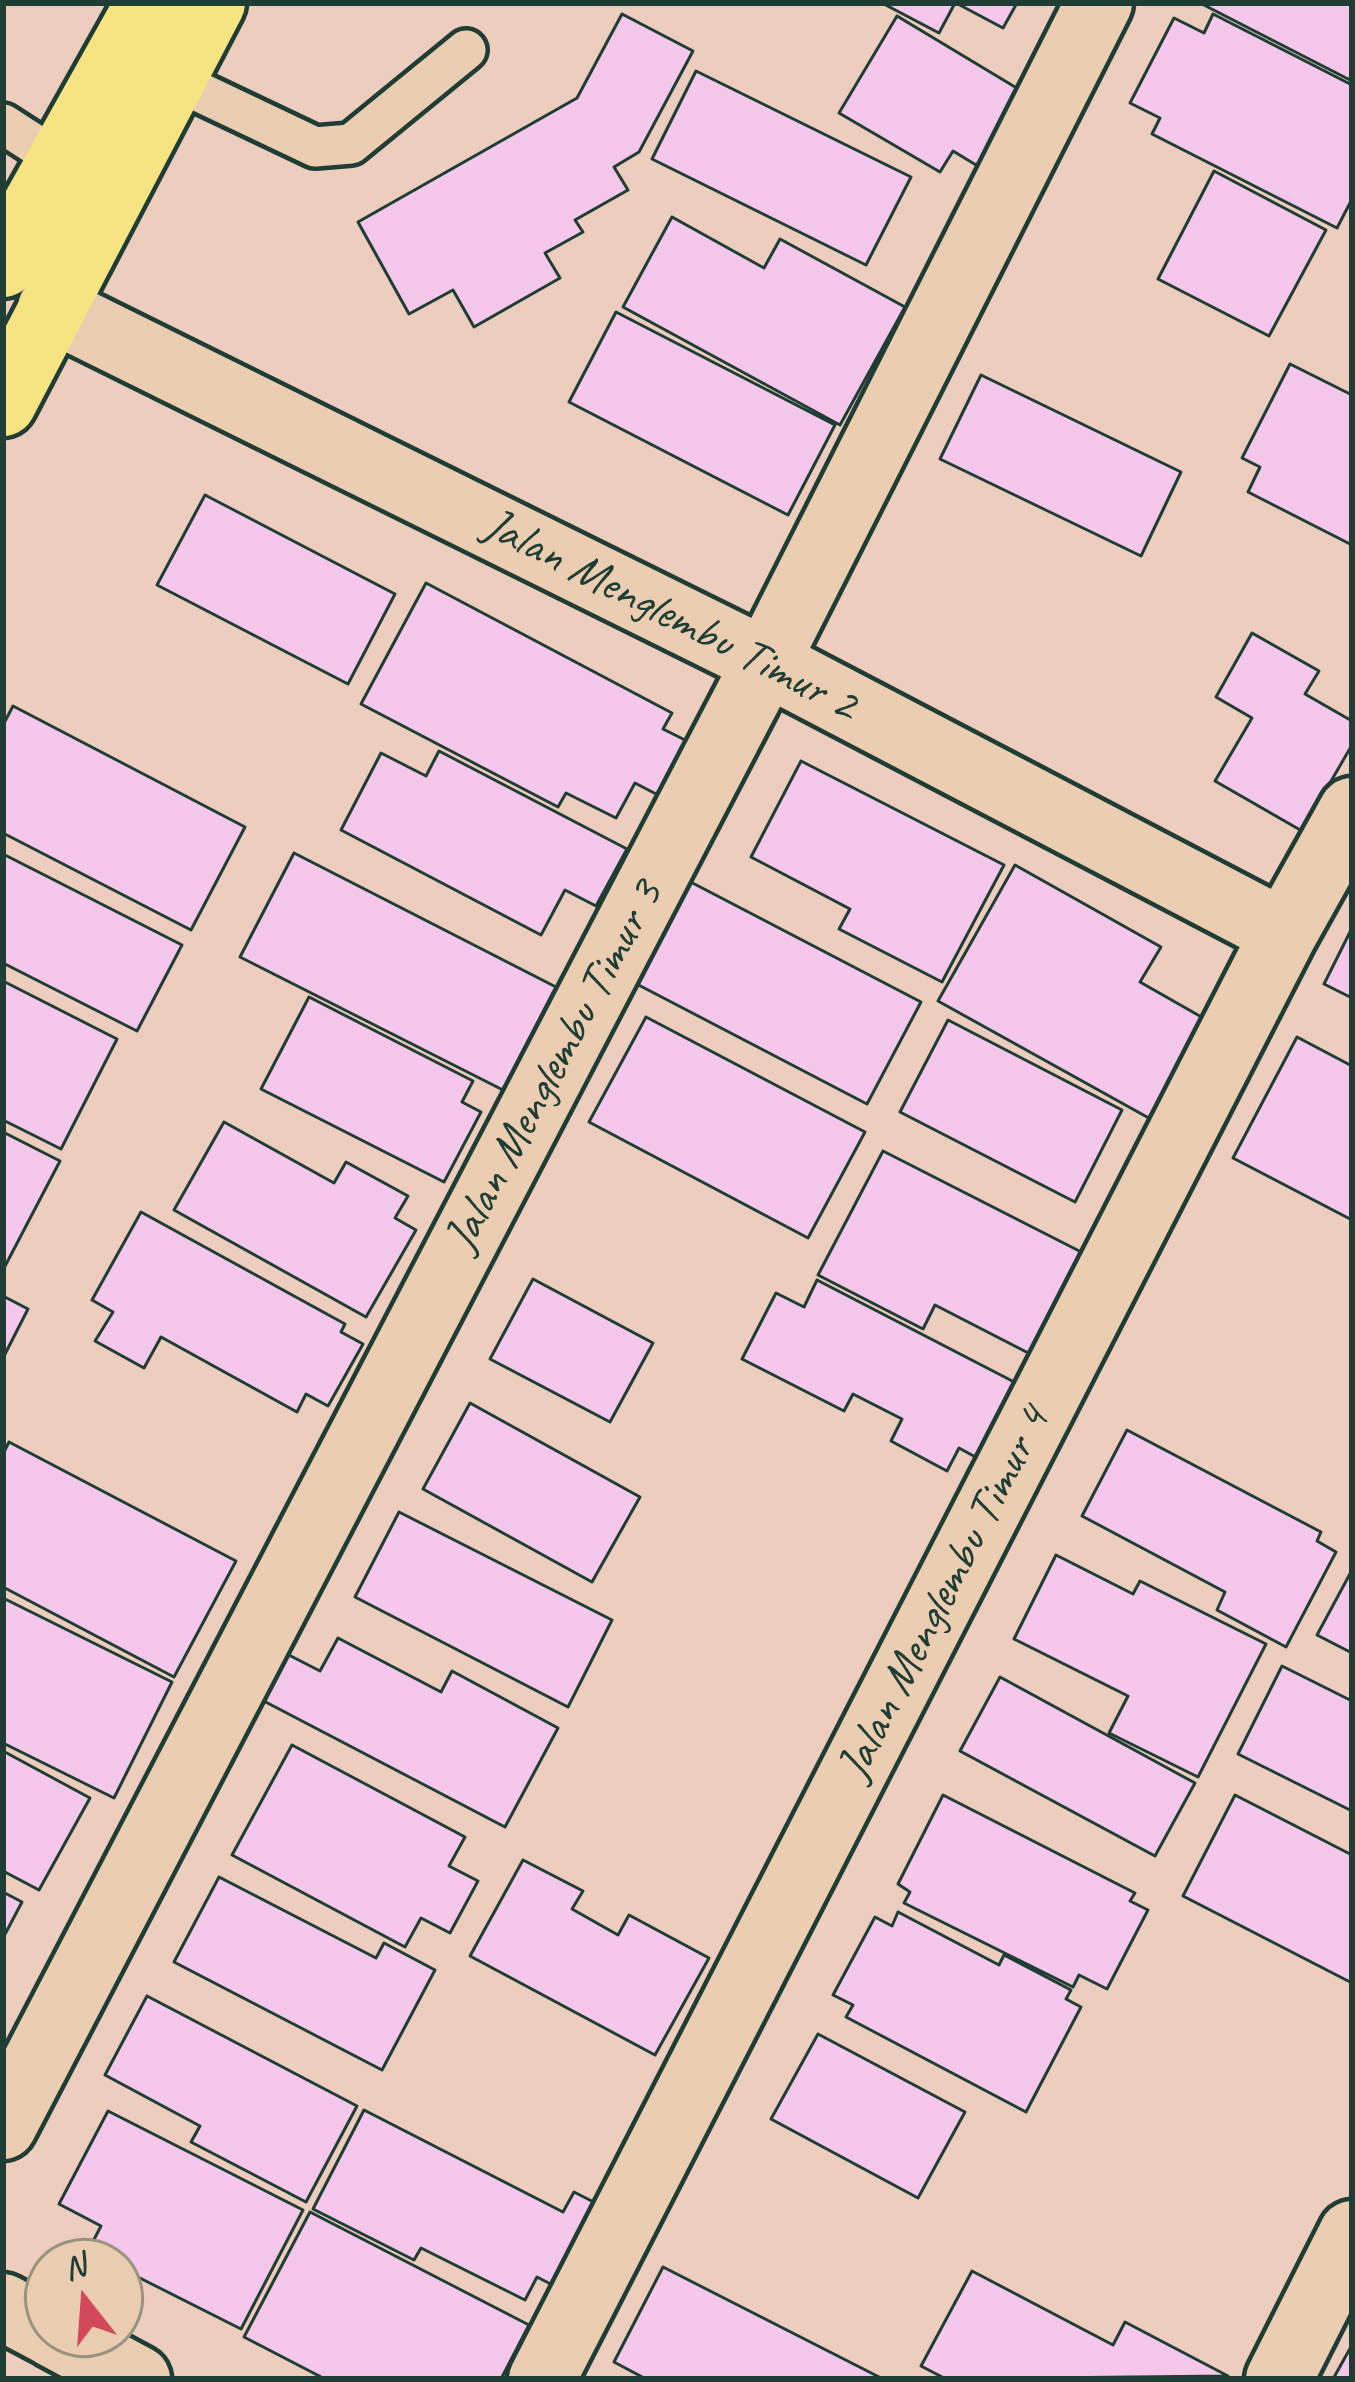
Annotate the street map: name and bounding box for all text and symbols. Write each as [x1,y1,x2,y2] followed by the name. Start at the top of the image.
[474,497,866,735] street label: Jalan Menglembu Timur 2
[433,872,677,1262] street label: Jalan Menglembu Timur 3
[826,1398,1064,1790] street label: Jalan Menglembu Timur 4
[24,2238,144,2358] north arrow
[58,2243,90,2290] text: N

